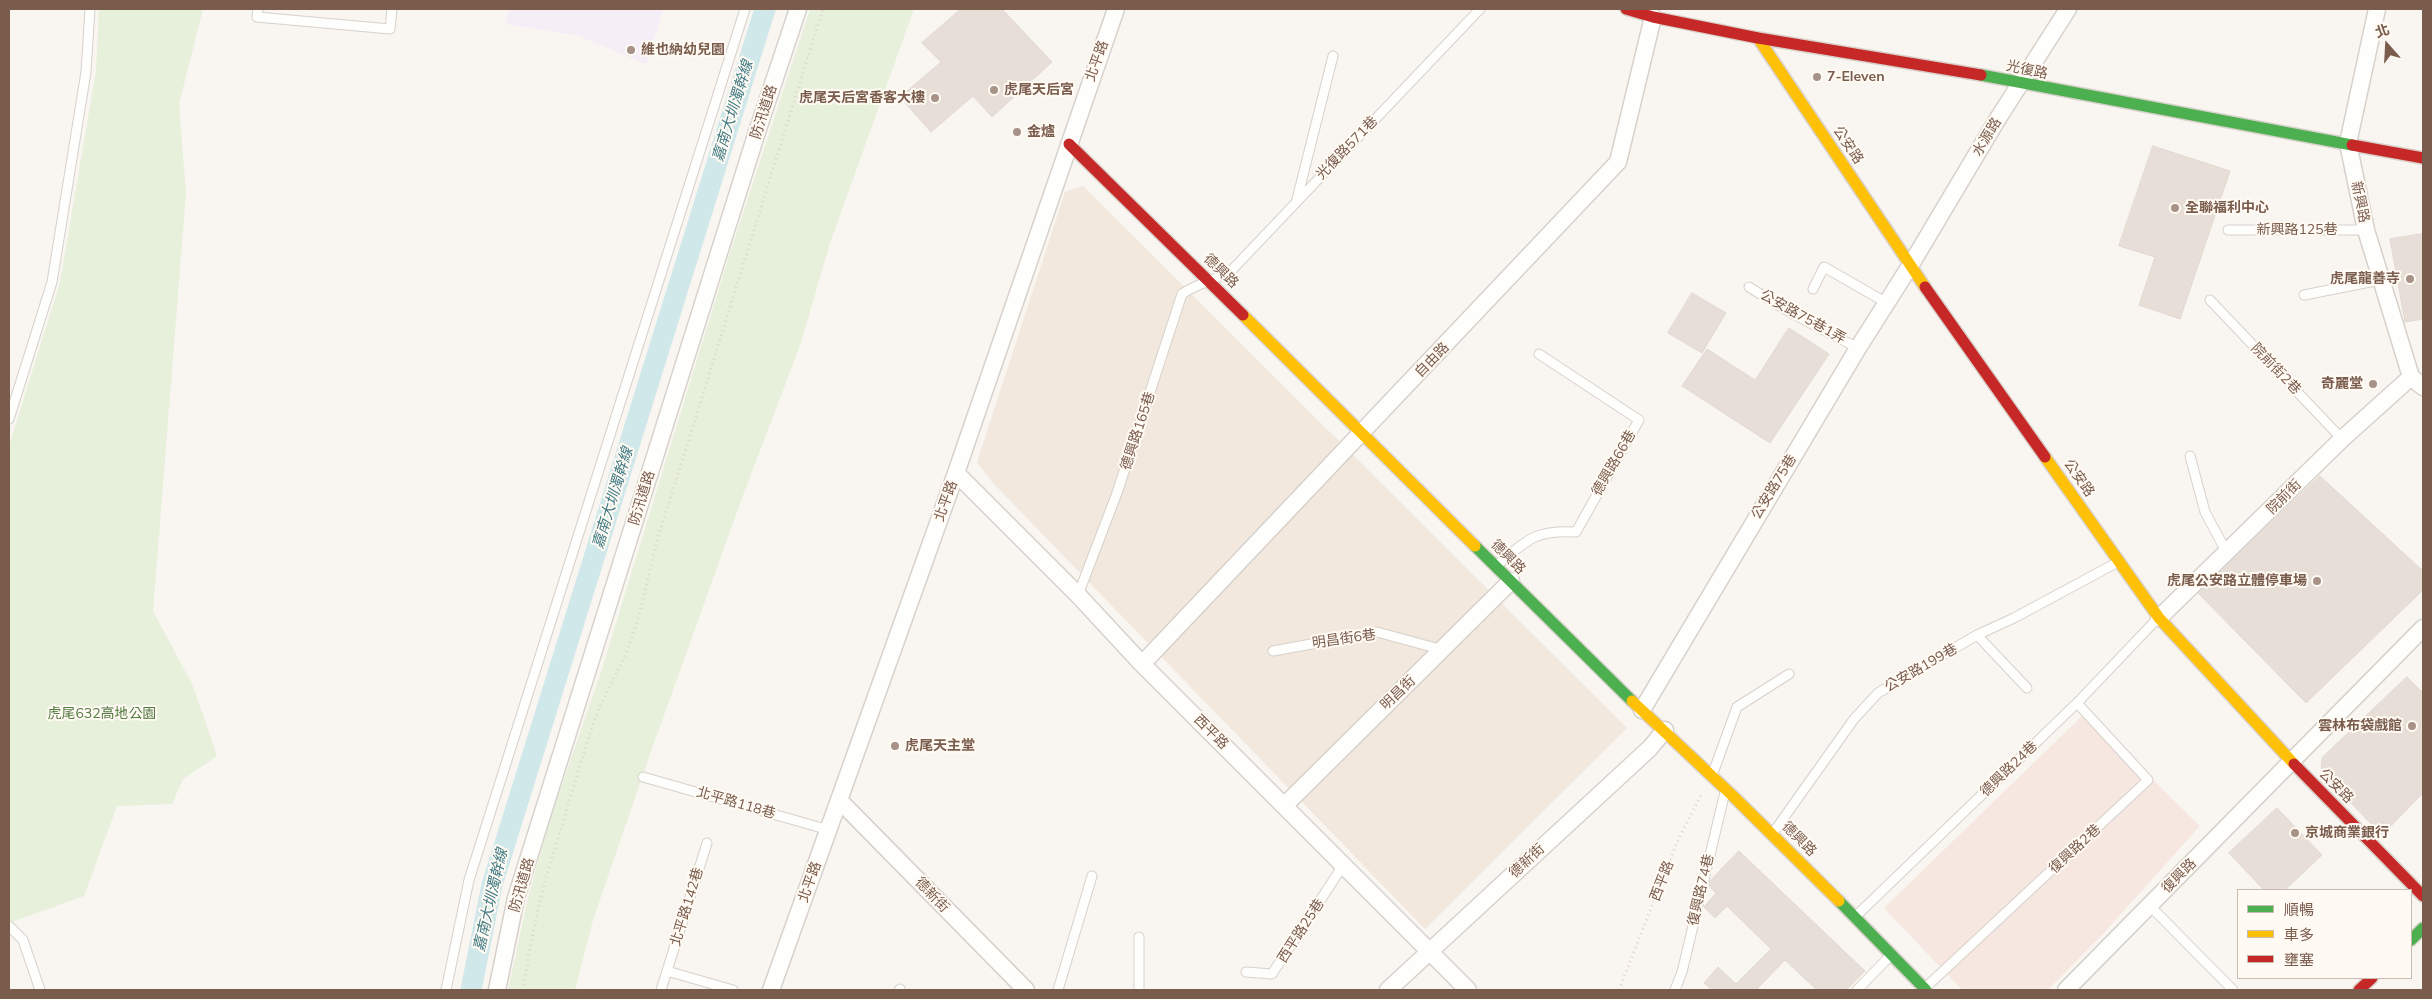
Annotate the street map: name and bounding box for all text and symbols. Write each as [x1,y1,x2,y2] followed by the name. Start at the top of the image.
[2362,20,2412,70] north arrow
[2373,20,2392,42] text: 北
[1082,38,1112,84] street label: 北平路
[641,42,725,58] place label: 維也納幼兒園
[625,44,637,56] marker: 維也納幼兒園
[2005,57,2049,83] street label: 光復路
[709,58,757,164] water label: 嘉南大圳濁幹線
[1827,69,1885,85] place label: 7-Eleven
[1811,71,1823,83] marker: 7-Eleven
[1004,82,1074,98] place label: 虎尾天后宮
[747,83,781,141] street label: 防汛道路
[988,84,1000,96] marker: 虎尾天后宮
[799,90,925,106] place label: 虎尾天后宮香客大樓
[929,92,941,104] marker: 虎尾天后宮香客大樓
[1313,113,1381,183] street label: 光復路571巷
[1969,115,2005,159] street label: 水源路
[1829,123,1867,167] street label: 公安路
[1027,124,1055,140] place label: 金爐
[1011,126,1023,138] marker: 金爐
[2347,180,2373,224] street label: 新興路
[2185,200,2269,216] place label: 全聯福利中心
[2169,202,2181,214] marker: 全聯福利中心
[2256,222,2338,238] street label: 新興路125巷
[1200,250,1242,292] street label: 德興路
[2330,271,2400,287] place label: 虎尾龍善寺
[2404,273,2416,285] marker: 虎尾龍善寺
[1757,287,1849,347] street label: 公安路75巷1弄
[1411,339,1453,381] street label: 自由路
[2248,340,2304,398] street label: 院前街2巷
[2321,376,2363,392] place label: 奇麗堂
[2367,378,2379,390] marker: 奇麗堂
[1117,390,1159,472] street label: 德興路165巷
[1589,427,1639,499] street label: 德興路66巷
[589,445,637,551] water label: 嘉南大圳濁幹線
[1748,451,1800,523] street label: 公安路75巷
[2060,456,2098,500] street label: 公安路
[626,469,658,527] street label: 防汛道路
[2263,476,2305,518] street label: 院前街
[931,478,961,524] street label: 北平路
[1487,536,1529,578] street label: 德興路
[2167,573,2307,589] place label: 虎尾公安路立體停車場
[2311,575,2323,587] marker: 虎尾公安路立體停車場
[1311,626,1377,652] street label: 明昌街6巷
[1882,640,1960,696] street label: 公安路199巷
[1377,672,1419,714] street label: 明昌街
[47,706,157,722] park label: 虎尾632高地公園
[1190,711,1232,753] street label: 西平路
[2318,718,2402,734] place label: 雲林布袋戲館
[2406,720,2418,732] marker: 雲林布袋戲館
[905,738,975,754] place label: 虎尾天主堂
[1977,738,2041,800] street label: 德興路24巷
[889,740,901,752] marker: 虎尾天主堂
[2315,765,2357,807] street label: 公安路
[695,784,777,822] street label: 北平路118巷
[1778,818,1820,860] street label: 德興路
[2046,821,2104,877] street label: 復興路2巷
[2305,825,2389,841] place label: 京城商業銀行
[2289,827,2301,839] marker: 京城商業銀行
[1506,841,1548,881] street label: 德新街
[470,847,512,953] water label: 嘉南大圳濁幹線
[1685,853,1717,927] street label: 復興路74巷
[2158,855,2200,897] street label: 復興路
[506,856,538,914] street label: 防汛道路
[1647,858,1677,904] street label: 西平路
[795,859,825,905] street label: 北平路
[667,866,707,948] street label: 北平路142巷
[911,874,953,916] street label: 德新街
[2237,889,2412,979] legend
[1274,896,1328,966] street label: 西平路25巷
[2284,900,2314,919] text: 順暢
[2284,925,2314,944] text: 車多
[2284,950,2314,969] text: 壅塞

